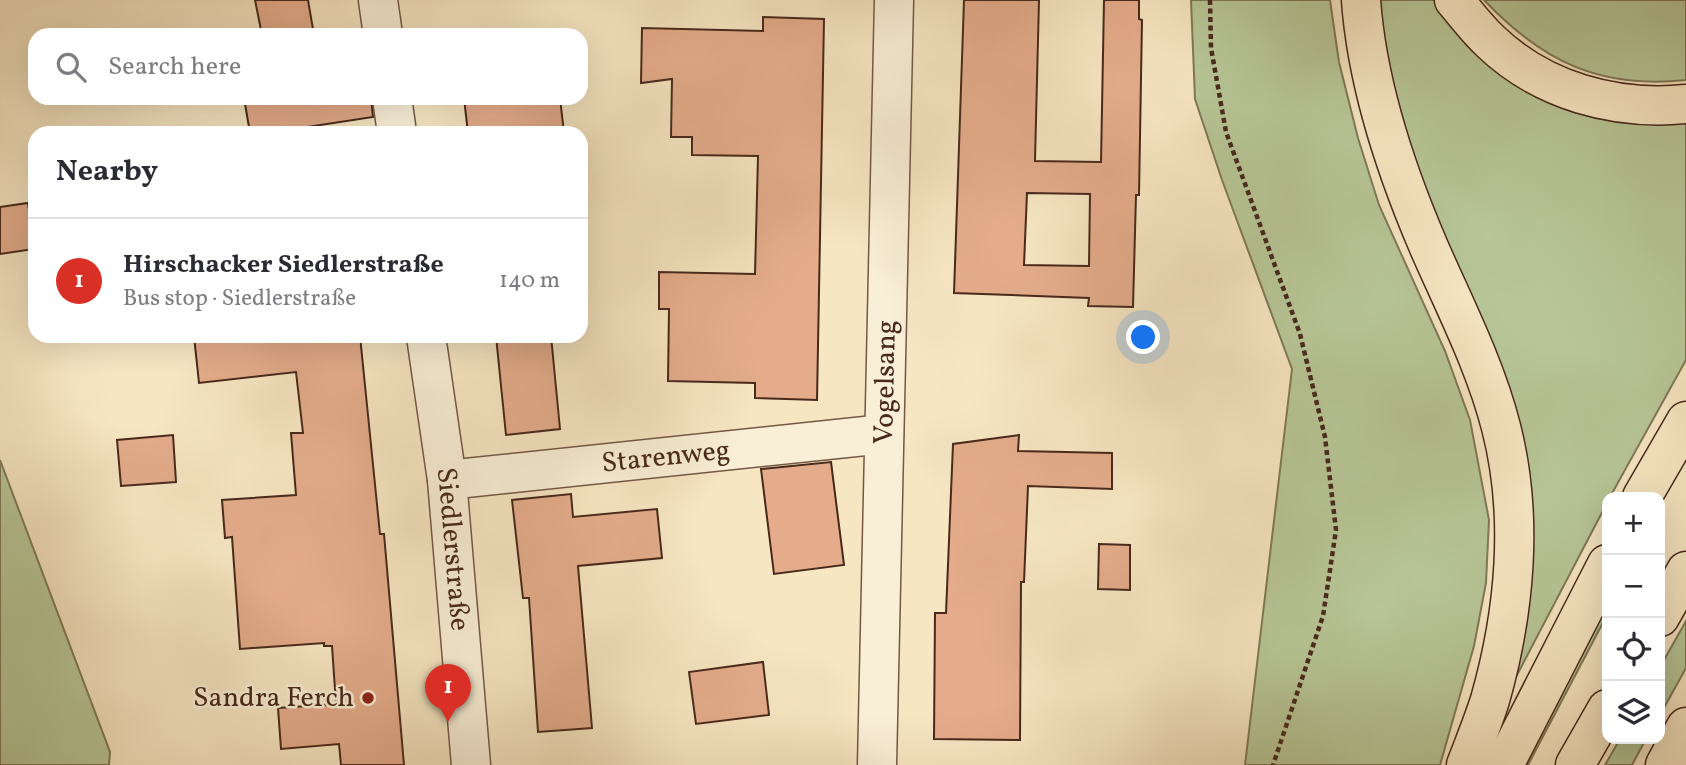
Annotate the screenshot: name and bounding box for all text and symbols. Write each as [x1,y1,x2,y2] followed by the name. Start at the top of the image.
[28,28,588,105] search box
[52,48,90,86] icon: search
[108,49,241,85] text: Search here
[56,151,158,193] text: Nearby
[123,247,444,283] text: Hirschacker Siedlerstraße
[74,265,84,297] text: 1
[499,265,560,297] text: 140 m
[123,283,356,315] text: Bus stop · Siedlerstraße
[865,319,906,445] street label: Vogelsang
[1126,320,1160,354] your location
[600,431,732,483] street label: Starenweg
[426,465,479,633] street label: Siedlerstraße
[1602,492,1665,744] map controls
[1602,492,1665,555] button: +
[1602,555,1665,618] button: −
[1602,618,1665,681] button: locate
[425,664,471,722] pin: 1
[193,679,354,718] place label: Sandra Ferch
[1602,681,1665,744] button: layers
[360,690,376,706] marker: Sandra Ferch

